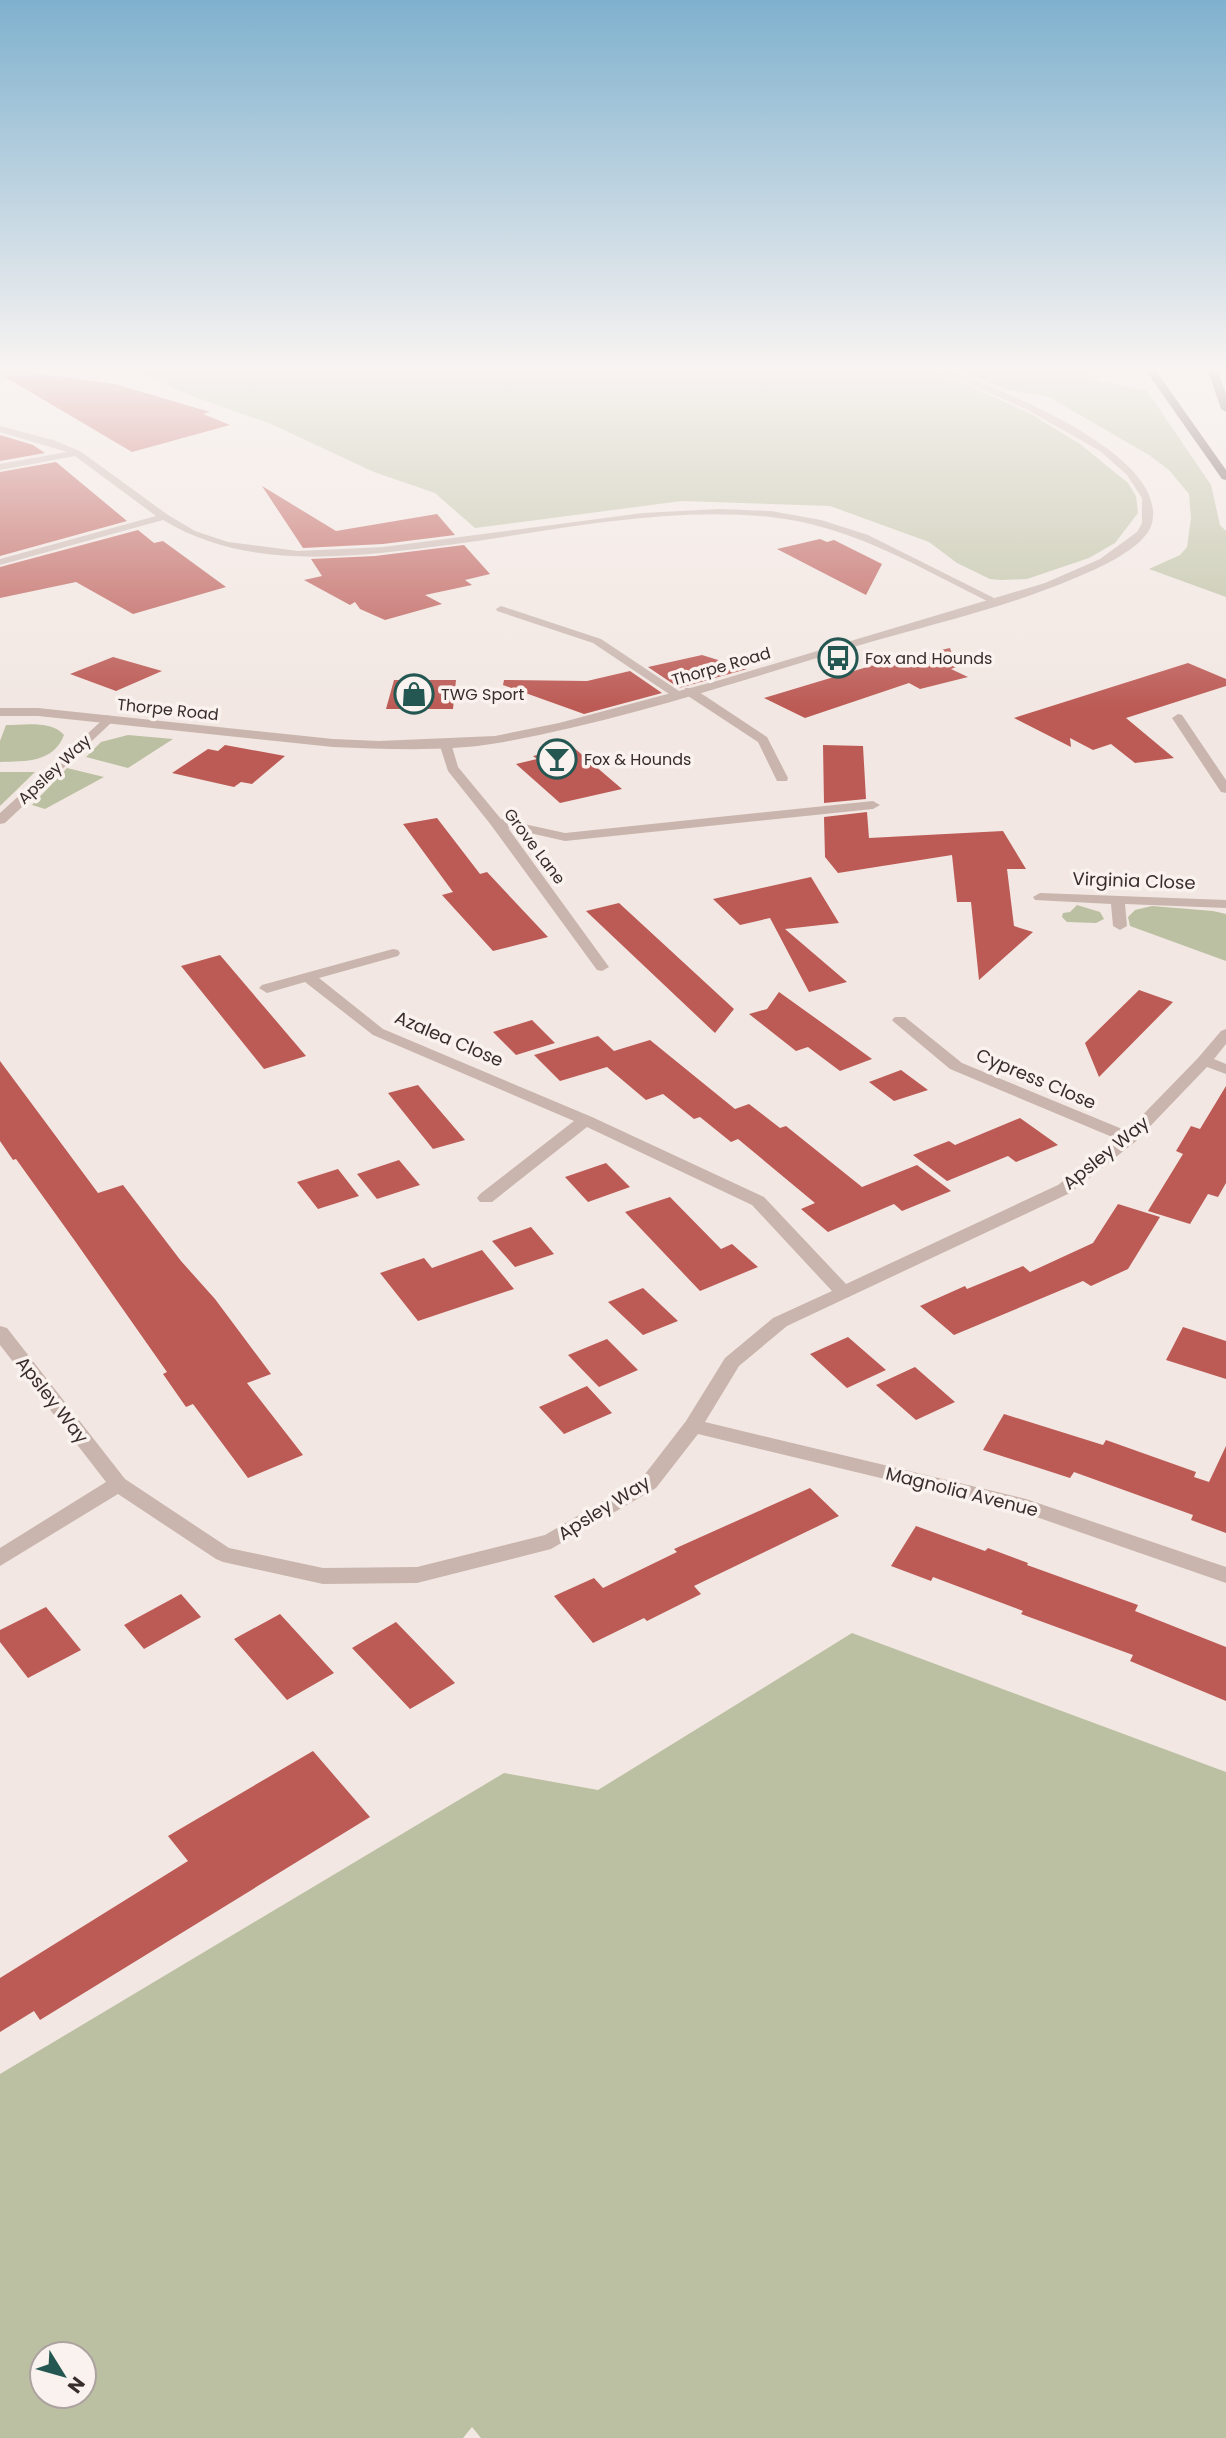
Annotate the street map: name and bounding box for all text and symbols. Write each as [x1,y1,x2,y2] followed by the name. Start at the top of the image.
[817,637,859,679] bus stop icon: Fox and Hounds
[669,641,773,692] street label: Thorpe Road
[865,647,992,670] place label: Fox and Hounds
[393,673,435,715] shop icon: TWG Sport
[441,683,524,706] place label: TWG Sport
[116,693,220,726] street label: Thorpe Road
[13,729,96,809] street label: Apsley Way
[536,738,578,780] bar icon: Fox & Hounds
[584,748,691,771] place label: Fox & Hounds
[498,804,571,889] street label: Grove Lane
[1072,866,1196,895] street label: Virginia Close
[391,1004,507,1073] street label: Azalea Close
[972,1042,1100,1115] street label: Cypress Close
[1057,1110,1154,1195] street label: Apsley Way
[11,1351,94,1448] street label: Apsley Way
[883,1460,1041,1523] street label: Magnolia Avenue
[553,1469,654,1546] street label: Apsley Way
[28,2340,98,2410] north arrow
[61,2371,91,2399] text: N

